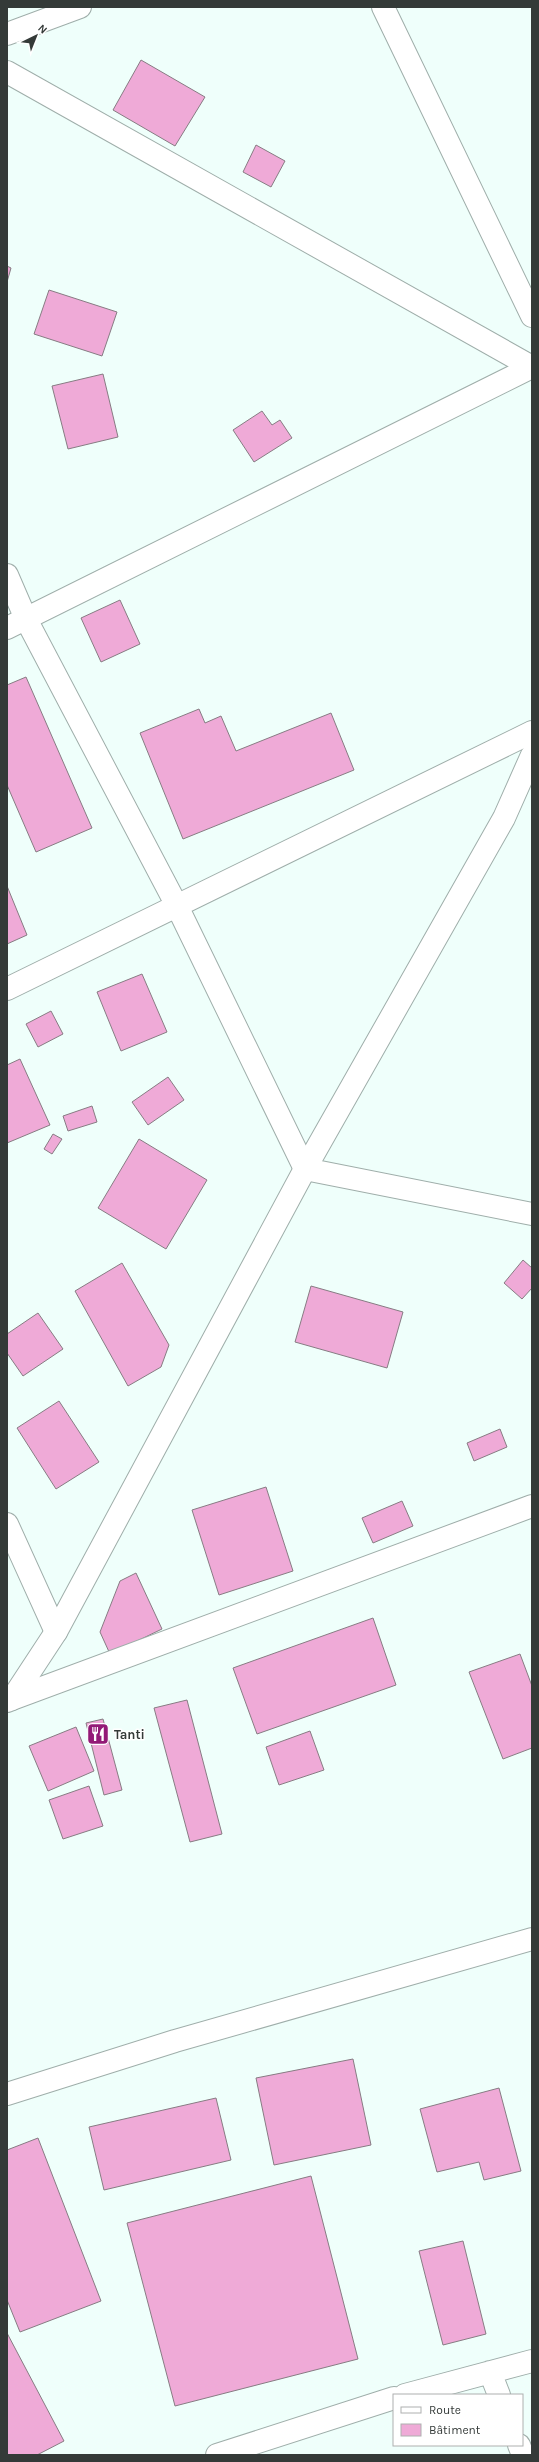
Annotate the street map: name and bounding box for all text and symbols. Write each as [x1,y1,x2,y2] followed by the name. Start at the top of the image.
[16,16,56,56] north arrow
[35,22,50,36] text: N
[85,1721,111,1747] restaurant icon: Tanti
[114,1727,145,1742] place label: Tanti
[393,2394,523,2446] legend
[429,2403,461,2417] text: Route
[429,2423,481,2437] text: Bâtiment

